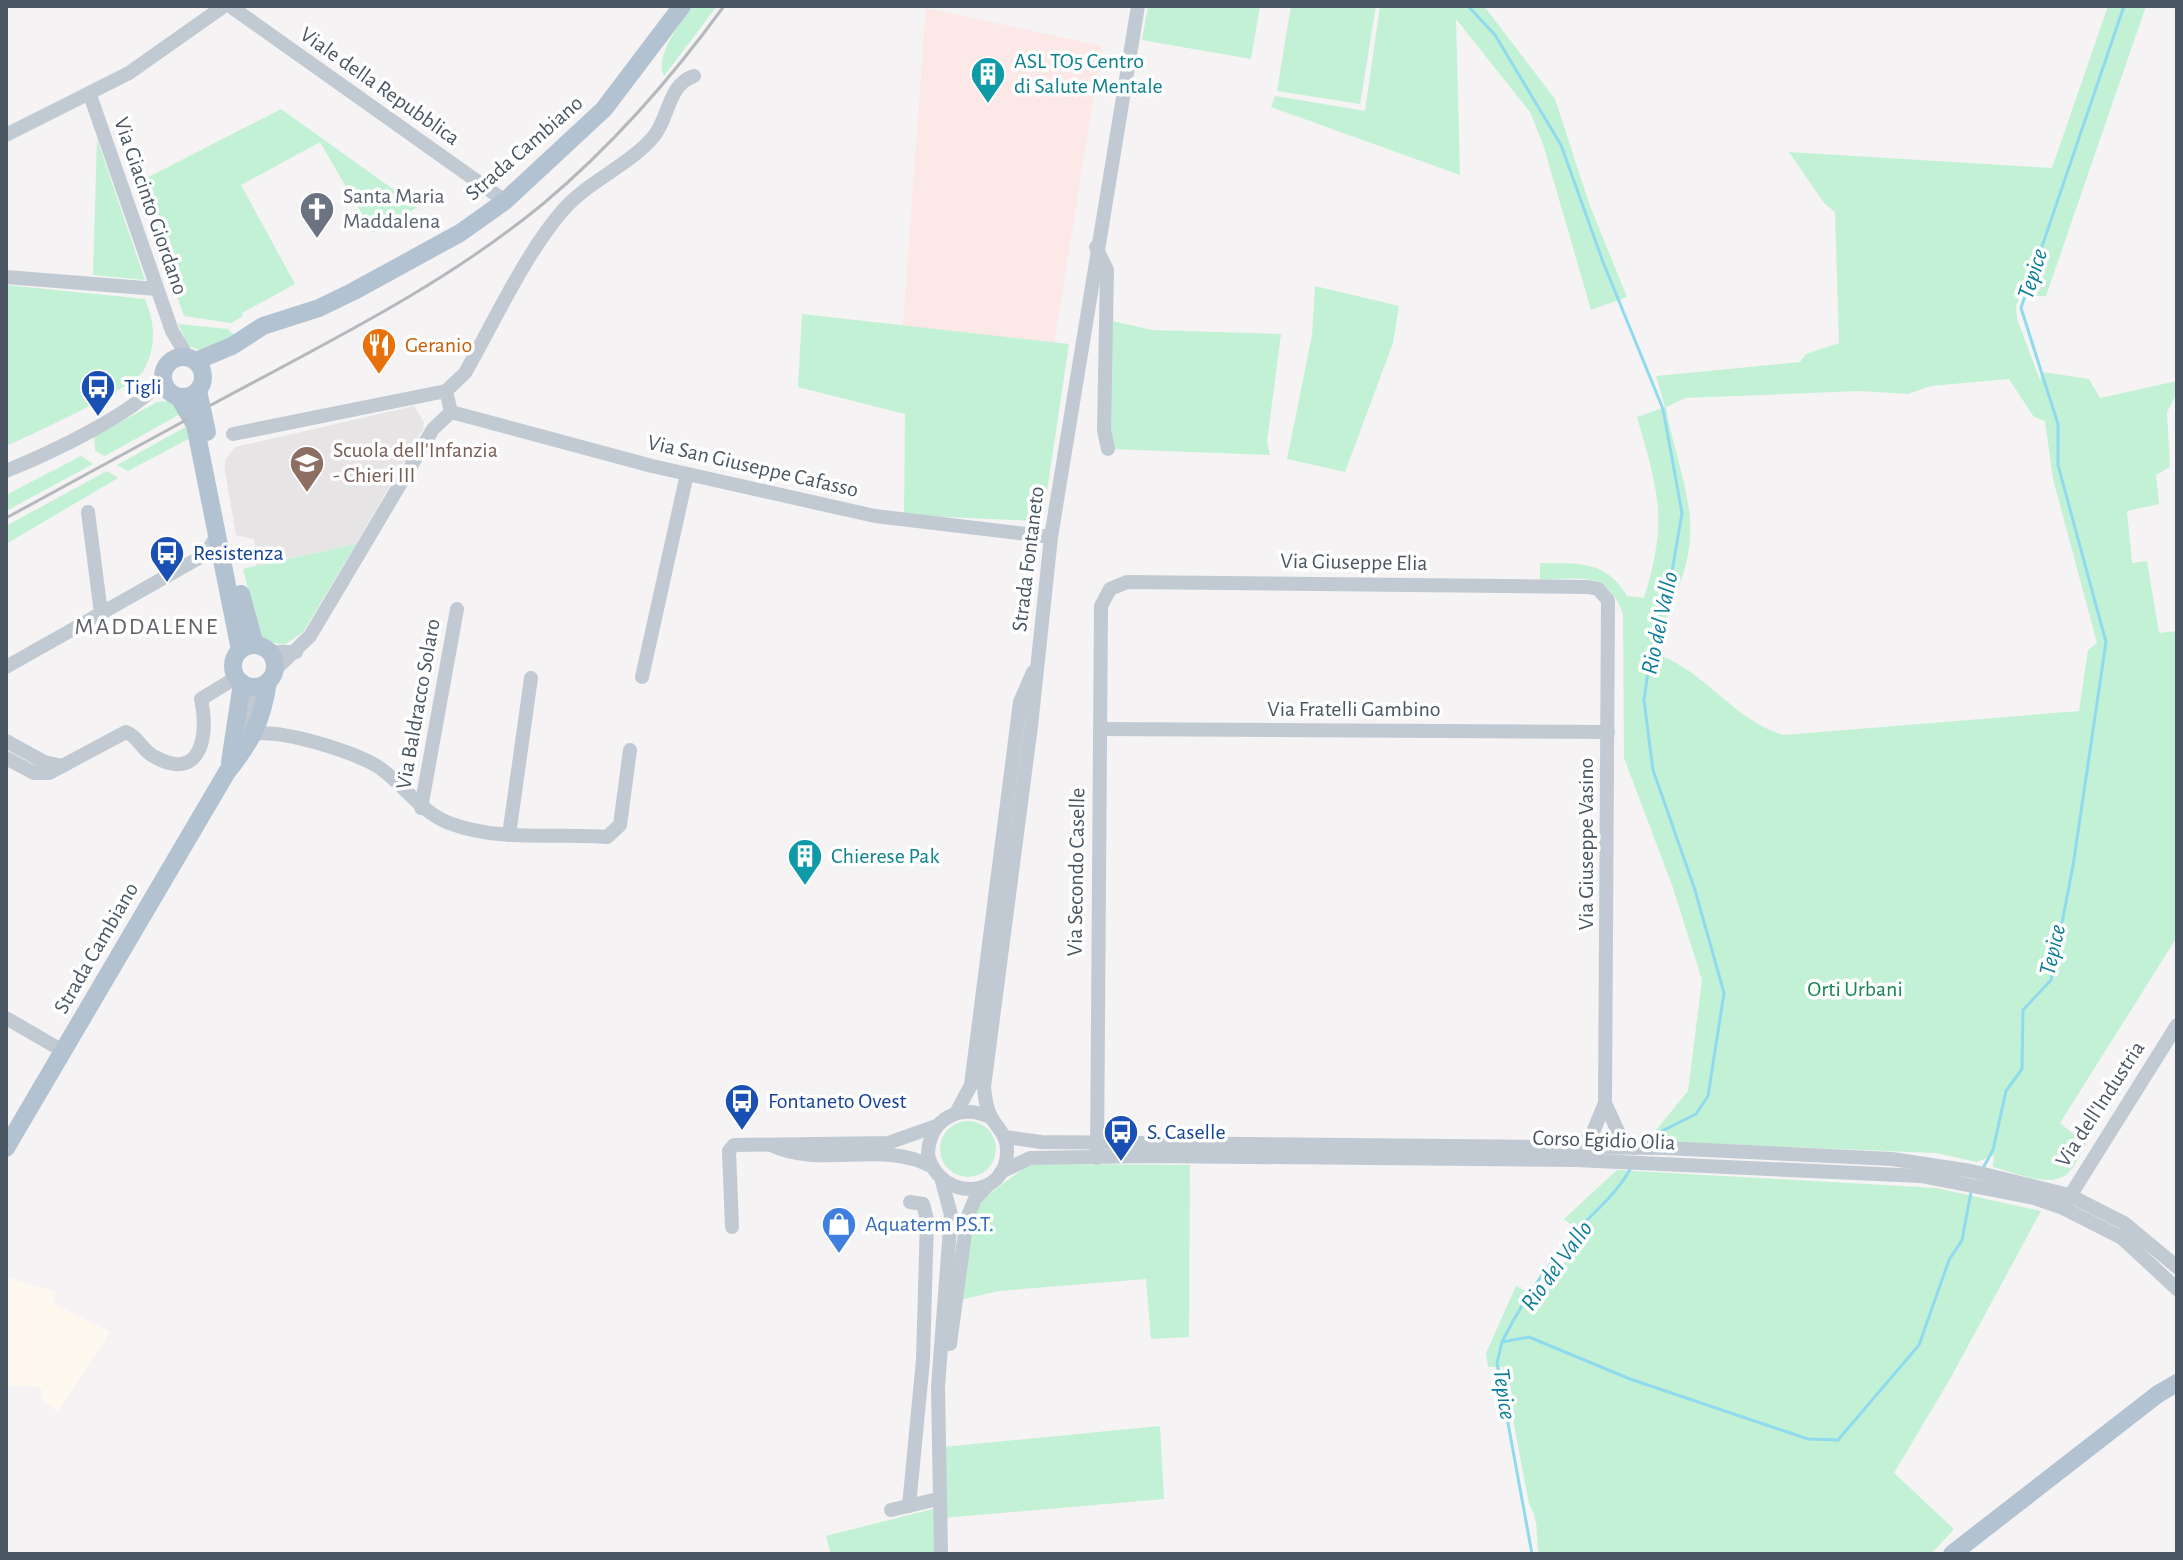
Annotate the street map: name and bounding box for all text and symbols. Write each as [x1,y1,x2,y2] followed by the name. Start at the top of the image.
[296,23,464,149] street label: Viale della Repubblica
[1014,50,1163,97] place label: ASL TO5 Centro di Salute Mentale
[969,55,1007,105] building icon: ASL TO5 Centro di Salute Mentale
[461,91,587,205] street label: Strada Cambiano
[110,114,192,298] street label: Via Giacinto Giordano
[343,185,445,232] place label: Santa Maria Maddalena
[298,190,336,240] church icon: Santa Maria Maddalena
[2014,246,2052,302] water label: Tepice
[360,326,398,376] restaurant icon: Geranio
[405,334,472,356] place label: Geranio
[79,368,117,418] bus stop icon: Tigli
[124,376,162,398] place label: Tigli
[645,431,861,501] street label: Via San Giuseppe Cafasso
[333,439,498,486] place label: Scuola dell'Infanzia - Chieri III
[288,444,326,494] school or university icon: Scuola dell'Infanzia - Chieri III
[1008,485,1048,633] street label: Strada Fontaneto
[148,534,186,584] bus stop icon: Resistenza
[193,542,284,564] place label: Resistenza
[1280,550,1428,574] street label: Via Giuseppe Elia
[1637,569,1683,676] water label: Rio del Vallo
[75,615,219,639] district label: MADDALENE
[392,617,444,791] street label: Via Baldracco Solaro
[1267,698,1441,720] street label: Via Fratelli Gambino
[1575,758,1597,930] street label: Via Giuseppe Vasino
[1064,787,1088,957] street label: Via Secondo Caselle
[786,837,824,887] building icon: Chierese Pak
[831,845,940,867] place label: Chierese Pak
[50,879,142,1017] street label: Strada Cambiano
[2036,922,2070,978] water label: Tepice
[1807,978,1903,1000] park label: Orti Urbani
[2051,1037,2149,1171] street label: Via dell'Industria
[723,1082,761,1132] bus stop icon: Fontaneto Ovest
[768,1090,907,1112] place label: Fontaneto Ovest
[1102,1113,1140,1163] bus stop icon: S. Caselle
[1147,1121,1226,1143] place label: S. Caselle
[1532,1127,1676,1153] street label: Corso Egidio Olia
[820,1205,858,1255] shop icon: Aquaterm P.S.T.
[865,1213,994,1235] place label: Aquaterm P.S.T.
[1517,1217,1597,1315] water label: Rio del Vallo
[1489,1367,1519,1421] water label: Tepice

